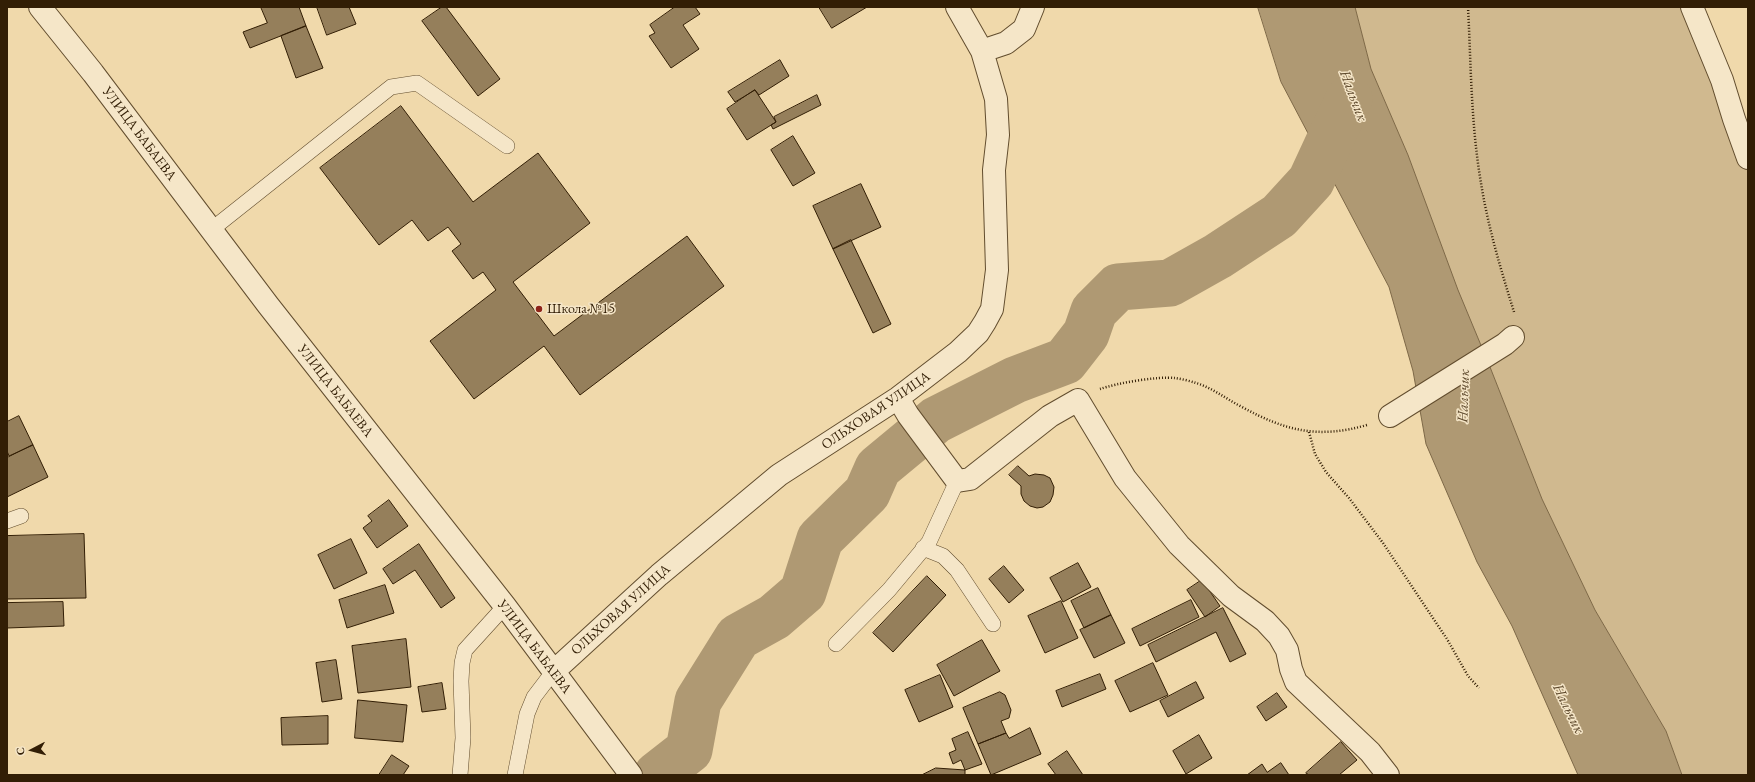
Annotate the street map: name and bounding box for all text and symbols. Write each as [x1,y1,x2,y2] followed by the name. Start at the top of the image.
[1335,68,1371,124] water label: Нальчик
[98,84,180,184] street label: УЛИЦА БАБАЕВА
[547,301,615,317] place label: Школа №15
[534,304,544,314] marker: Школа №15
[294,341,376,441] street label: УЛИЦА БАБАЕВА
[818,368,934,454] street label: ОЛЬХОВАЯ УЛИЦА
[1454,369,1474,423] water label: Нальчик
[568,561,674,659] street label: ОЛЬХОВАЯ УЛИЦА
[493,597,575,697] street label: УЛИЦА БАБАЕВА
[1548,681,1588,737] water label: Нальчик
[12,730,52,770] north arrow
[13,747,27,756] text: С

